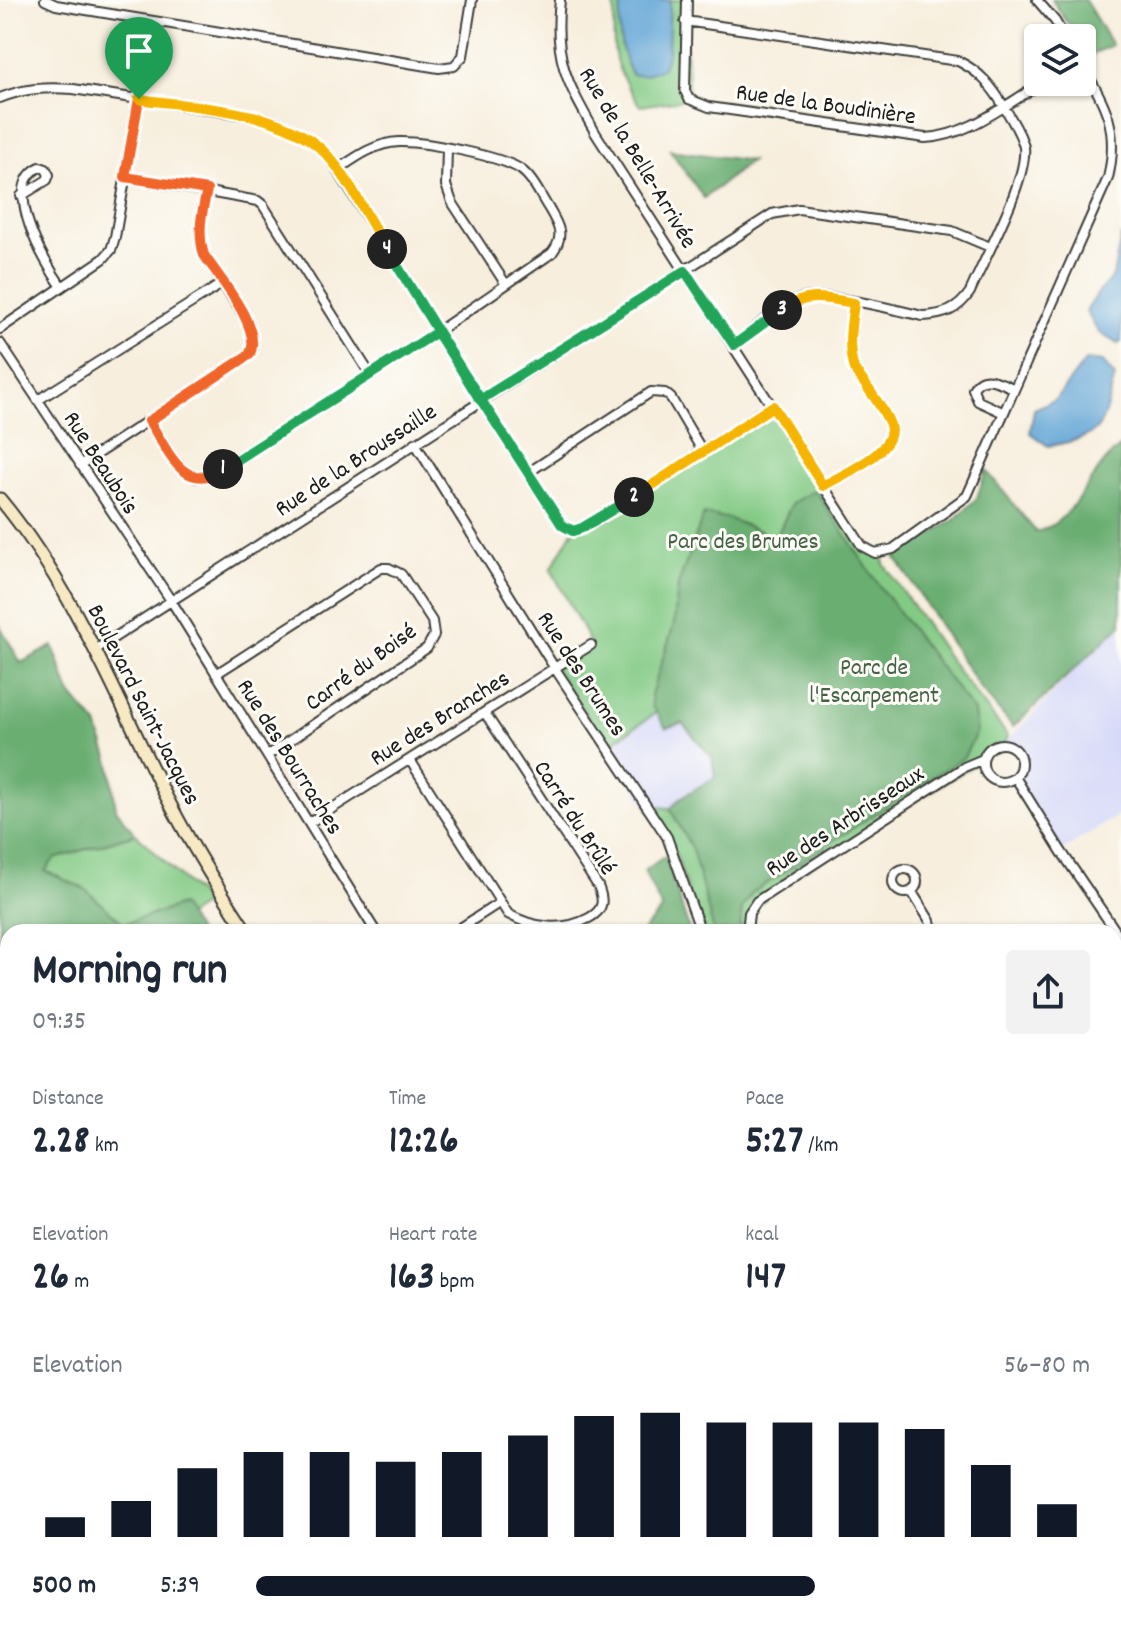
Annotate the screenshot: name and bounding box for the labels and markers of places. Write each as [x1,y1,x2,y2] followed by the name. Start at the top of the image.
[105,17,173,99] pin
[367,229,407,269] pin: 4
[762,290,802,330] pin: 3
[203,449,243,489] pin: 1
[614,477,654,517] pin: 2

